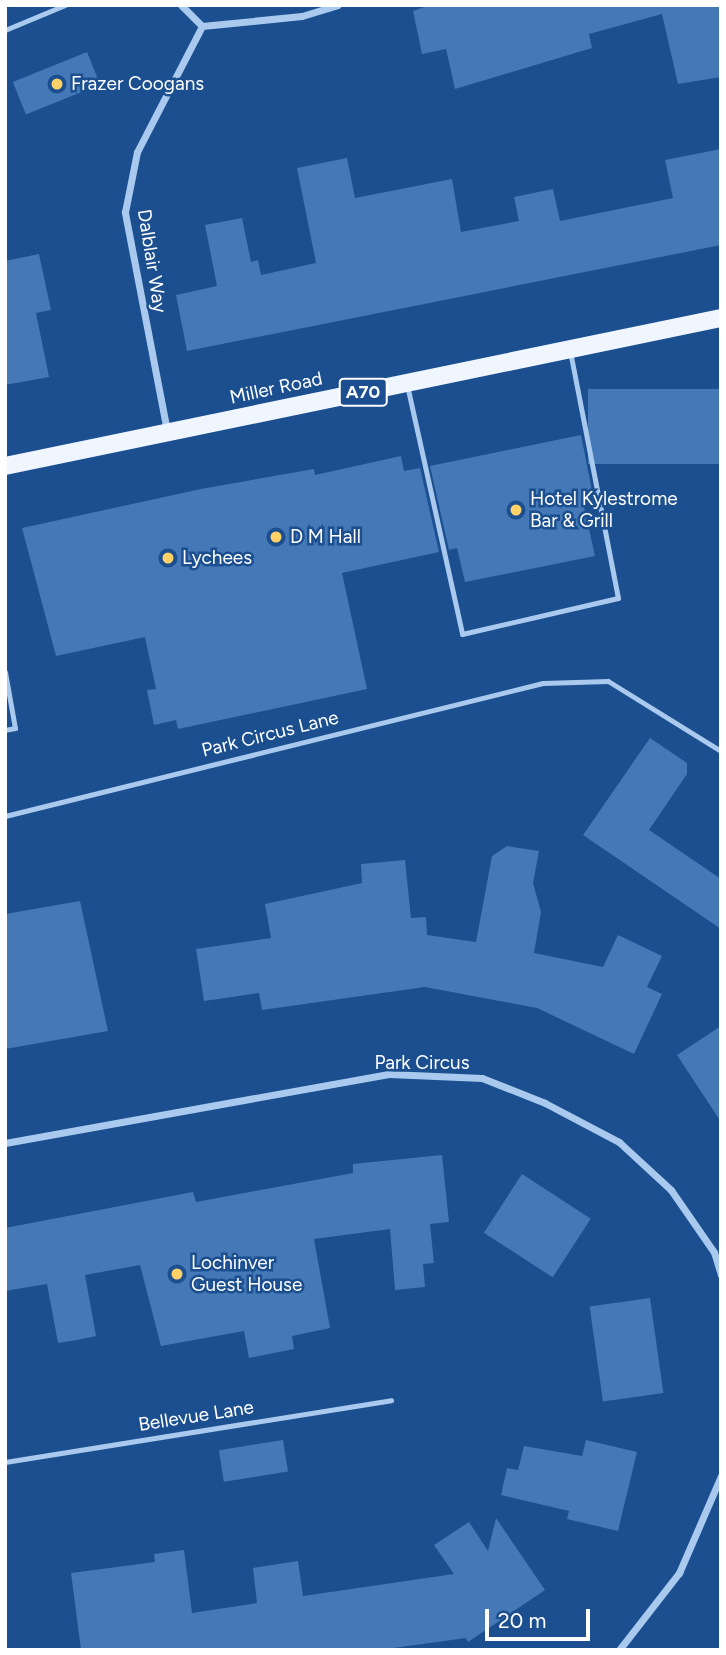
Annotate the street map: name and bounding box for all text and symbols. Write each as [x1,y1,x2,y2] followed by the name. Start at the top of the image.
[71,73,204,95] place label: Frazer Coogans
[49,76,65,92] marker: Frazer Coogans
[133,208,171,314] street label: Dalblair Way
[228,367,324,409] street label: Miller Road
[338,378,388,406] road number: A70
[530,488,678,532] place label: Hotel Kylestrome Bar & Grill
[508,502,524,518] marker: Hotel Kylestrome Bar & Grill
[290,526,361,548] place label: D M Hall
[268,529,284,545] marker: D M Hall
[182,547,252,569] place label: Lychees
[160,550,176,566] marker: Lychees
[199,706,341,762] street label: Park Circus Lane
[374,1052,470,1074] street label: Park Circus
[191,1252,302,1296] place label: Lochinver Guest House
[169,1266,185,1282] marker: Lochinver Guest House
[137,1396,255,1436] street label: Bellevue Lane
[488,1596,593,1640] scale bar
[498,1608,546,1633] text: 20 m

